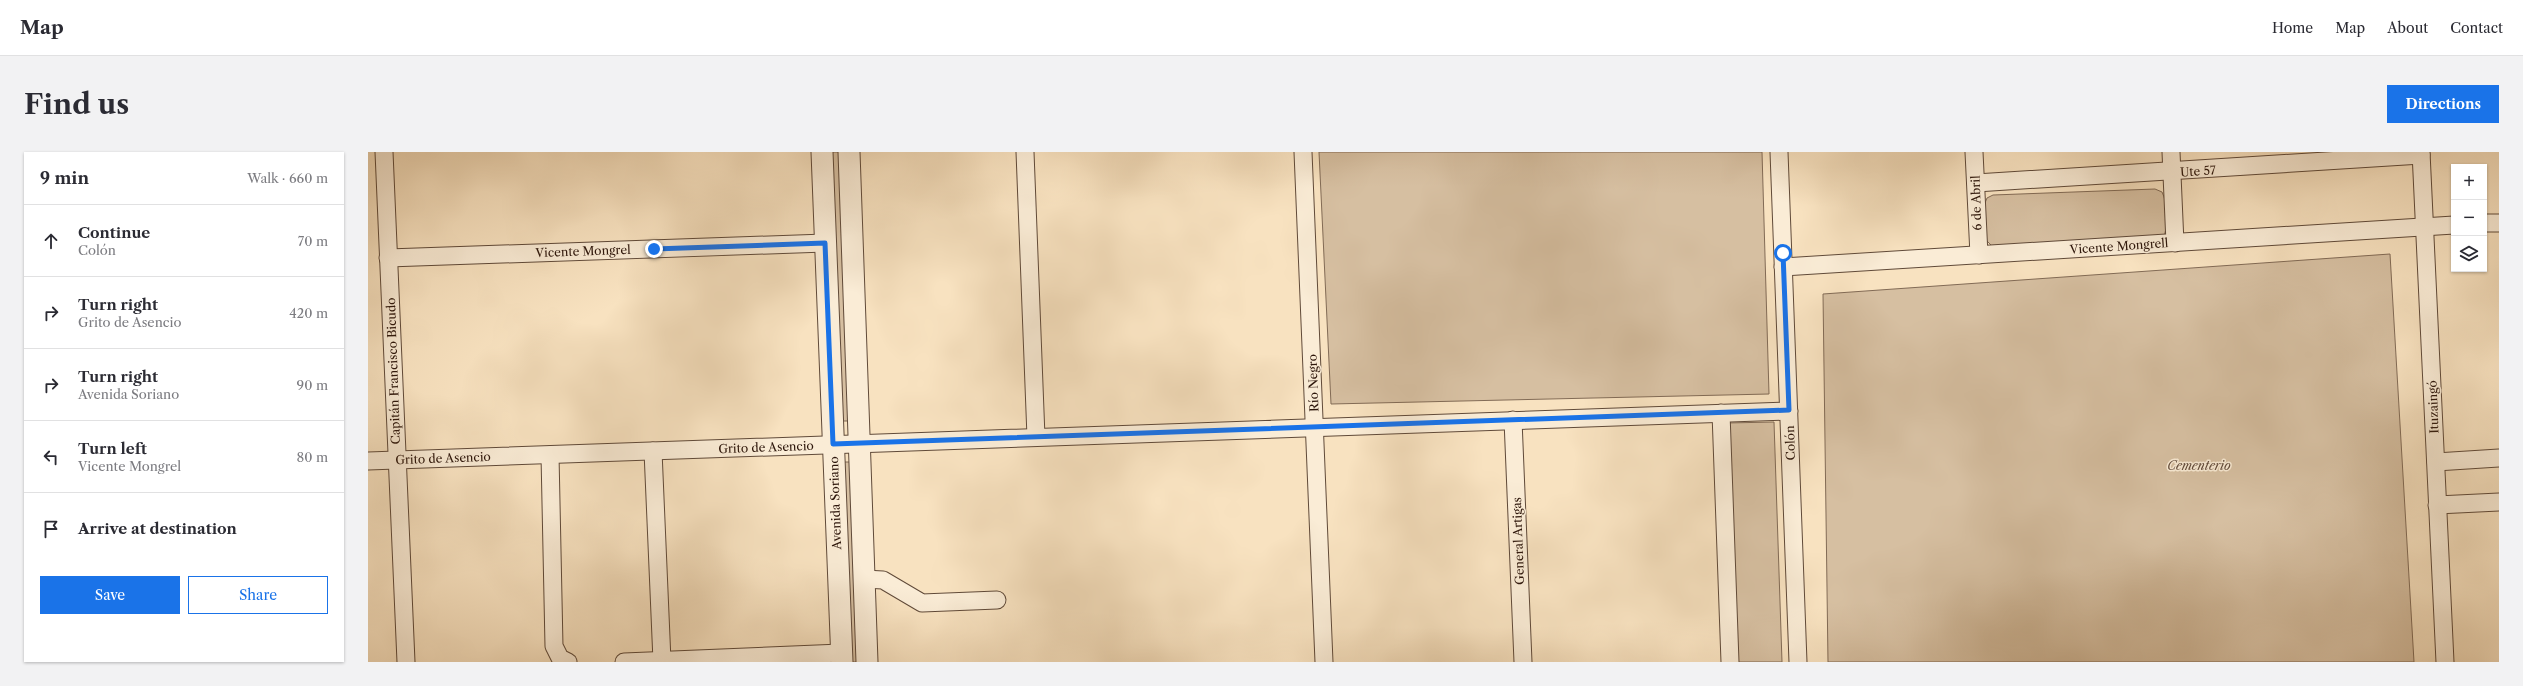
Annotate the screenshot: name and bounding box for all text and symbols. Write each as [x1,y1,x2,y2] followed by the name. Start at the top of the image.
[20,16,64,39] text: Map
[2272,19,2313,37] text: Home
[2335,19,2365,37] text: Map
[2387,19,2428,37] text: About
[2450,19,2503,37] text: Contact
[2387,85,2499,123] button: Directions
[24,87,129,121] text: Find us
[2180,162,2216,180] street label: Ute 57
[2451,164,2487,272] map controls
[2451,164,2487,200] button: +
[40,168,89,188] text: 9 min
[247,170,328,186] text: Walk · 660 m
[1968,175,1984,231] street label: 6 de Abril
[2451,200,2487,236] button: −
[78,223,150,242] text: Continue
[40,230,62,252] icon: ahead
[298,233,328,249] text: 70 m
[2068,235,2169,257] street label: Vicente Mongrell
[2451,236,2487,272] button: layers
[645,240,663,258] route end
[78,242,116,258] text: Colón
[534,242,631,260] street label: Vicente Mongrel
[1774,244,1792,262] route start
[78,295,158,314] text: Turn right
[383,297,403,445] street label: Capitán Francisco Bicudo
[40,302,62,324] icon: right
[289,305,328,321] text: 420 m
[78,314,182,330] text: Grito de Asencio
[1304,354,1322,412] street label: Río Negro
[78,367,158,386] text: Turn right
[40,374,62,396] icon: right
[297,377,328,393] text: 90 m
[2425,380,2441,434] street label: Ituzaingó
[78,386,179,402] text: Avenida Soriano
[1782,425,1798,461] street label: Colón
[718,438,814,456] street label: Grito de Asencio
[78,439,147,458] text: Turn left
[40,446,62,468] icon: left
[296,449,328,465] text: 80 m
[395,449,491,467] street label: Grito de Asencio
[826,456,844,551] street label: Avenida Soriano
[78,458,181,474] text: Vicente Mongrel
[2167,458,2231,473] park label: Cementerio
[1509,497,1527,585] street label: General Artigas
[40,518,62,540] icon: arrive
[78,519,237,538] text: Arrive at destination
[40,576,180,614] button: Save
[188,576,328,614] button: Share

